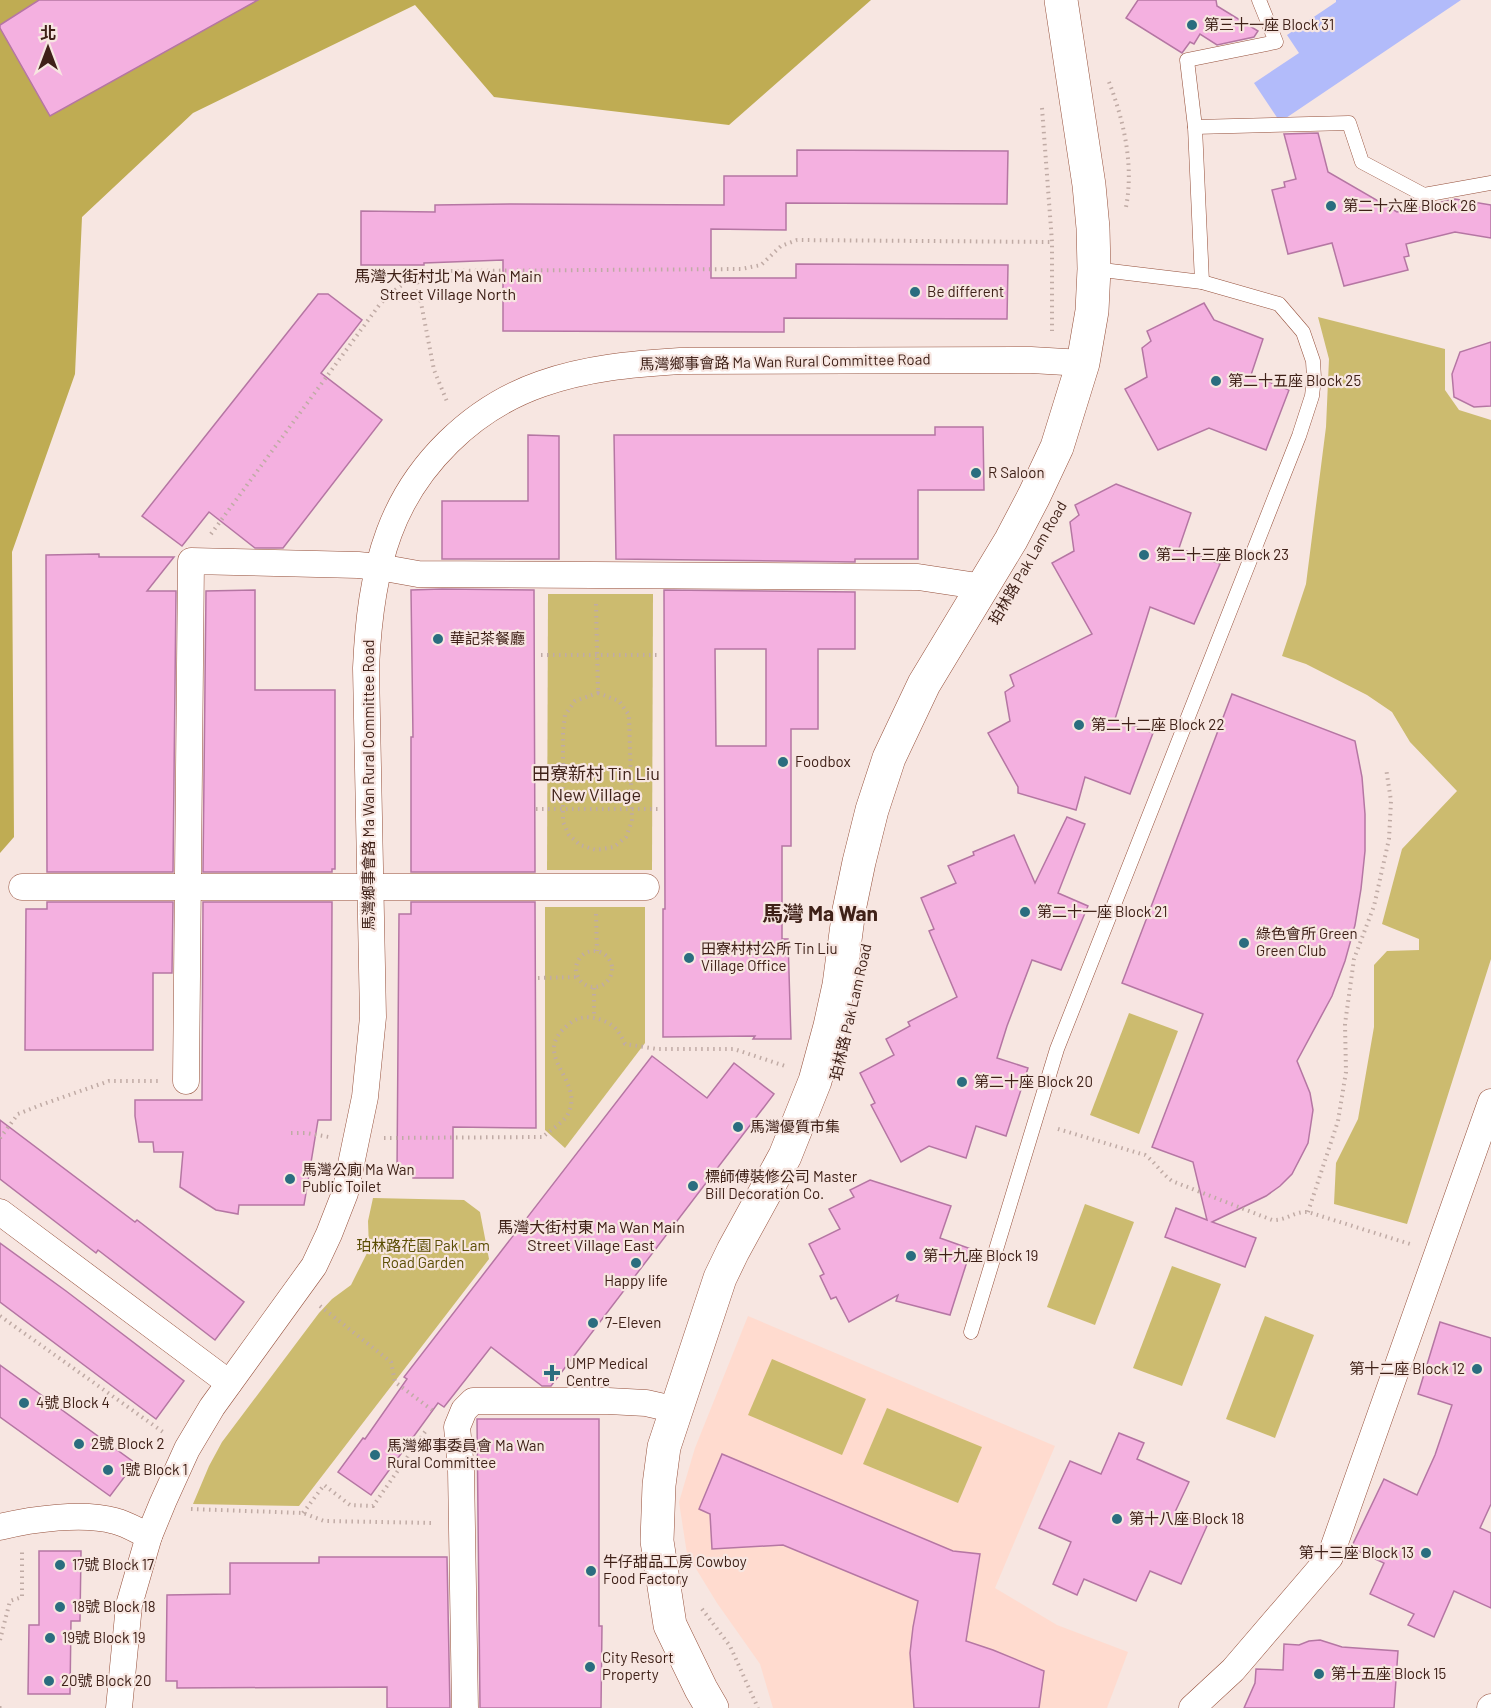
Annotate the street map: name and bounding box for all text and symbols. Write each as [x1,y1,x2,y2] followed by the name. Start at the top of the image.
[1204,15,1334,33] place label: 第三十一座 Block 31
[18,18,78,78] north arrow
[1185,18,1199,32] marker: 第三十一座 Block 31
[40,23,56,42] text: 北
[1343,196,1476,214] place label: 第二十六座 Block 26
[1324,199,1338,213] marker: 第二十六座 Block 26
[354,266,542,303] district label: 馬灣大街村北 Ma Wan Main Street Village North
[927,282,1004,300] place label: Be different
[908,285,922,299] marker: Be different
[639,349,931,373] street label: 馬灣鄉事會路 Ma Wan Rural Committee Road
[1228,371,1361,389] place label: 第二十五座 Block 25
[1209,374,1223,388] marker: 第二十五座 Block 25
[988,463,1044,481] place label: R Saloon
[969,466,983,480] marker: R Saloon
[984,497,1070,628] street label: 珀林路 Pak Lam Road
[1156,545,1289,563] place label: 第二十三座 Block 23
[1137,548,1151,562] marker: 第二十三座 Block 23
[450,629,525,647] place label: 華記茶餐廳
[431,632,445,646] marker: 華記茶餐廳
[359,639,377,931] street label: 馬灣鄉事會路 Ma Wan Rural Committee Road
[1091,715,1224,733] place label: 第二十二座 Block 22
[1072,718,1086,732] marker: 第二十二座 Block 22
[795,752,851,770] place label: Foodbox
[776,755,790,769] marker: Foodbox
[532,762,660,805] district label: 田寮新村 Tin Liu New Village
[762,900,878,925] district label: 馬灣 Ma Wan
[1037,902,1167,920] place label: 第二十一座 Block 21
[1018,905,1032,919] marker: 第二十一座 Block 21
[1256,924,1358,959] place label: 綠色會所 Green Green Club
[1237,936,1251,950] marker: 綠色會所 Green Green Club
[701,939,838,974] place label: 田寮村村公所 Tin Liu Village Office
[826,942,875,1082] street label: 珀林路 Pak Lam Road
[682,951,696,965] marker: 田寮村村公所 Tin Liu Village Office
[974,1072,1093,1090] place label: 第二十座 Block 20
[955,1075,969,1089] marker: 第二十座 Block 20
[750,1117,840,1135] place label: 馬灣優質市集
[731,1120,745,1134] marker: 馬灣優質市集
[302,1160,415,1195] place label: 馬灣公廁 Ma Wan Public Toilet
[705,1167,858,1202] place label: 標師傅裝修公司 Master Bill Decoration Co.
[283,1172,297,1186] marker: 馬灣公廁 Ma Wan Public Toilet
[686,1179,700,1193] marker: 標師傅裝修公司 Master Bill Decoration Co.
[497,1217,685,1254] district label: 馬灣大街村東 Ma Wan Main Street Village East
[356,1236,490,1271] park label: 珀林路花園 Pak Lam Road Garden
[923,1246,1038,1264] place label: 第十九座 Block 19
[904,1249,918,1263] marker: 第十九座 Block 19
[629,1256,643,1270] marker: Happy life
[604,1271,668,1289] place label: Happy life
[605,1313,661,1331] place label: 7-Eleven
[586,1316,600,1330] marker: 7-Eleven
[566,1354,648,1389] place label: UMP Medical Centre
[1349,1359,1465,1377] place label: 第十二座 Block 12
[1470,1362,1484,1376] marker: 第十二座 Block 12
[543,1364,561,1382] marker: UMP Medical Centre
[36,1393,110,1411] place label: 4號 Block 4
[17,1396,31,1410] marker: 4號 Block 4
[91,1434,164,1452] place label: 2號 Block 2
[387,1436,545,1471] place label: 馬灣鄉事委員會 Ma Wan Rural Committee
[72,1437,86,1451] marker: 2號 Block 2
[368,1448,382,1462] marker: 馬灣鄉事委員會 Ma Wan Rural Committee
[120,1460,188,1478] place label: 1號 Block 1
[101,1463,115,1477] marker: 1號 Block 1
[1129,1509,1244,1527] place label: 第十八座 Block 18
[1110,1512,1124,1526] marker: 第十八座 Block 18
[1299,1543,1414,1561] place label: 第十三座 Block 13
[1419,1546,1433,1560] marker: 第十三座 Block 13
[603,1552,747,1587] place label: 牛仔甜品工房 Cowboy Food Factory
[72,1555,154,1573] place label: 17號 Block 17
[53,1558,67,1572] marker: 17號 Block 17
[584,1564,598,1578] marker: 牛仔甜品工房 Cowboy Food Factory
[72,1597,155,1615] place label: 18號 Block 18
[53,1600,67,1614] marker: 18號 Block 18
[62,1628,145,1646] place label: 19號 Block 19
[43,1631,57,1645] marker: 19號 Block 19
[602,1648,674,1683] place label: City Resort Property
[583,1660,597,1674] marker: City Resort Property
[1331,1664,1446,1682] place label: 第十五座 Block 15
[1312,1667,1326,1681] marker: 第十五座 Block 15
[61,1671,151,1689] place label: 20號 Block 20
[42,1674,56,1688] marker: 20號 Block 20

